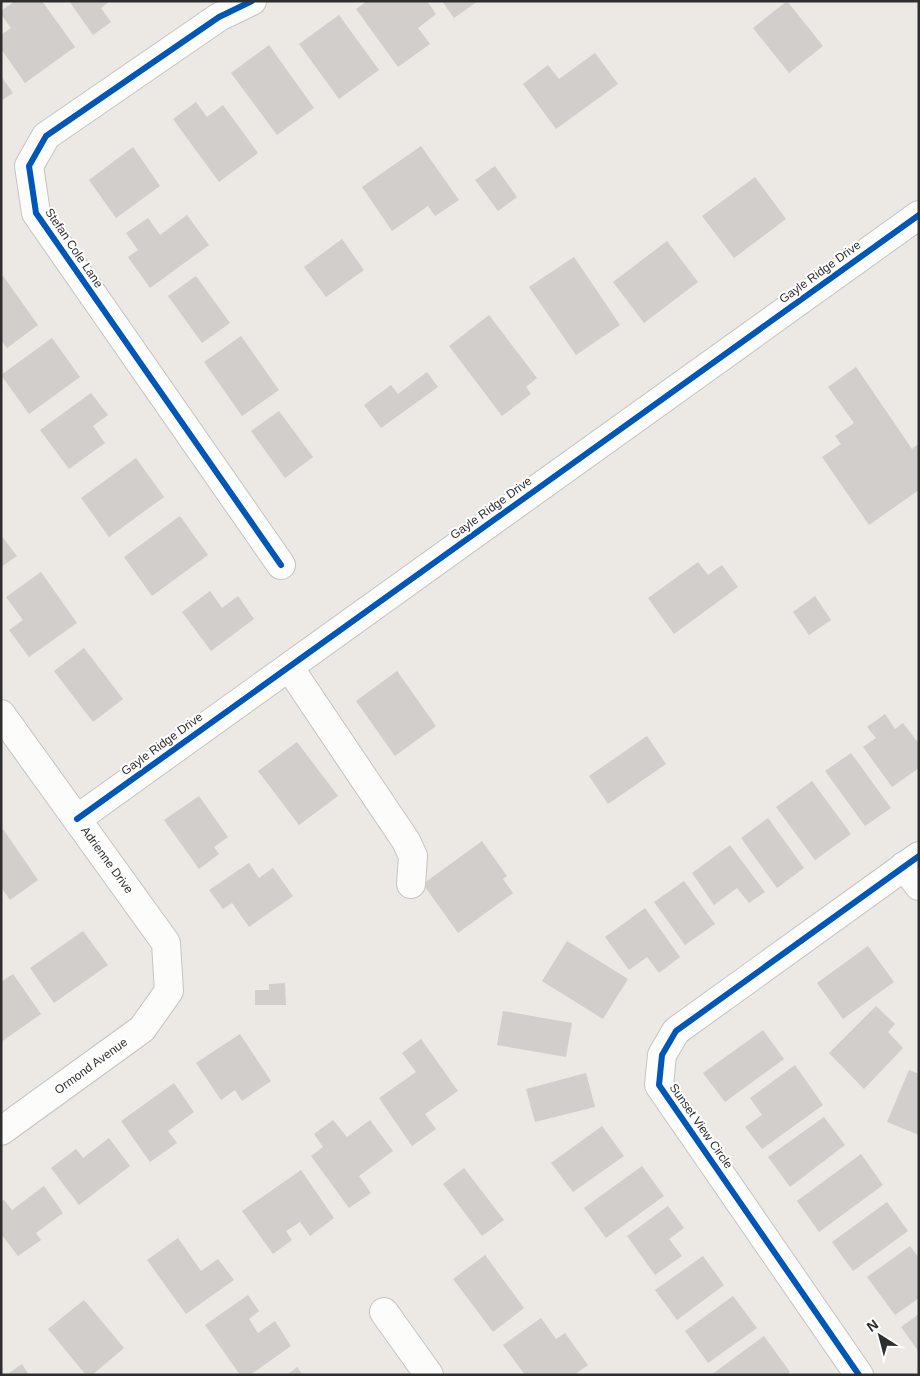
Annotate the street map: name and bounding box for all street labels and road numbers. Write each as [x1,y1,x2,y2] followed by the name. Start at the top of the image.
[42,206,106,291] street label: Stefan Cole Lane
[776,238,864,306] street label: Gayle Ridge Drive
[447,474,535,542] street label: Gayle Ridge Drive
[118,710,206,778] street label: Gayle Ridge Drive
[78,824,136,896] street label: Adrienne Drive
[52,1035,130,1097] street label: Ormond Avenue
[666,1081,736,1171] street label: Sunset View Circle

